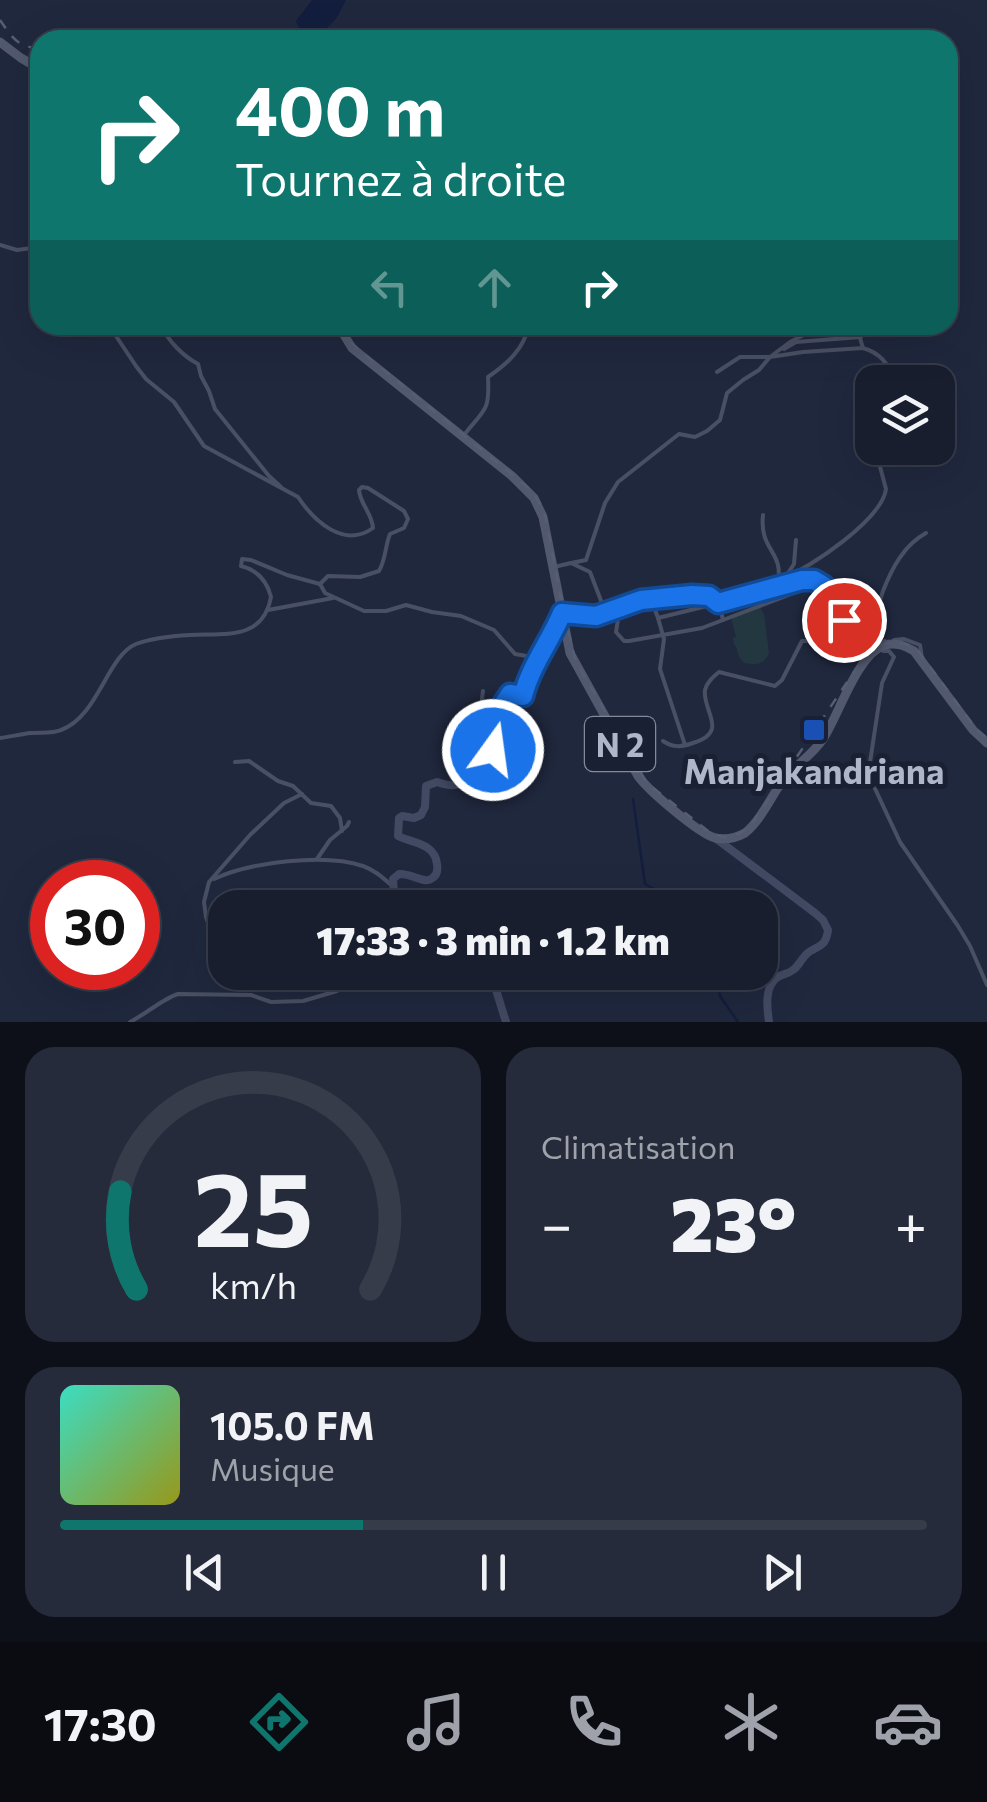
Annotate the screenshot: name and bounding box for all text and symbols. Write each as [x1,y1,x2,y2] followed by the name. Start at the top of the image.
[235,65,445,150] text: 400 m
[70,70,200,200] icon: right
[235,150,566,205] text: Tournez à droite
[362,260,417,315] icon: left
[467,260,522,315] icon: ahead
[572,260,627,315] icon: right
[855,365,955,465] map controls
[855,365,955,465] button: layers
[802,578,887,663] pin
[817,593,872,648] icon: arrive
[441,698,545,802] position arrow
[585,717,655,771] road number: N 2
[801,717,827,743] marker: Manjakandriana
[684,748,944,791] place label: Manjakandriana
[30,860,160,990] speed limit sign: 30
[316,916,670,963] text: 17:33 · 3 min · 1.2 km
[541,1126,735,1166] text: Climatisation
[193,1141,313,1268] text: 25
[670,1176,797,1267] text: 23°
[541,1189,572,1256] text: −
[895,1189,927,1256] text: +
[210,1263,296,1306] text: km/h
[210,1401,375,1448] text: 105.0 FM
[210,1448,335,1488] text: Musique
[177,1545,232,1600] icon: previous
[466,1545,521,1600] icon: pause
[755,1545,810,1600] icon: next
[244,1687,314,1757] icon: directions
[401,1687,471,1757] icon: music
[559,1687,629,1757] icon: phone
[716,1687,786,1757] icon: climate
[873,1687,943,1757] icon: car
[44,1695,157,1750] text: 17:30

